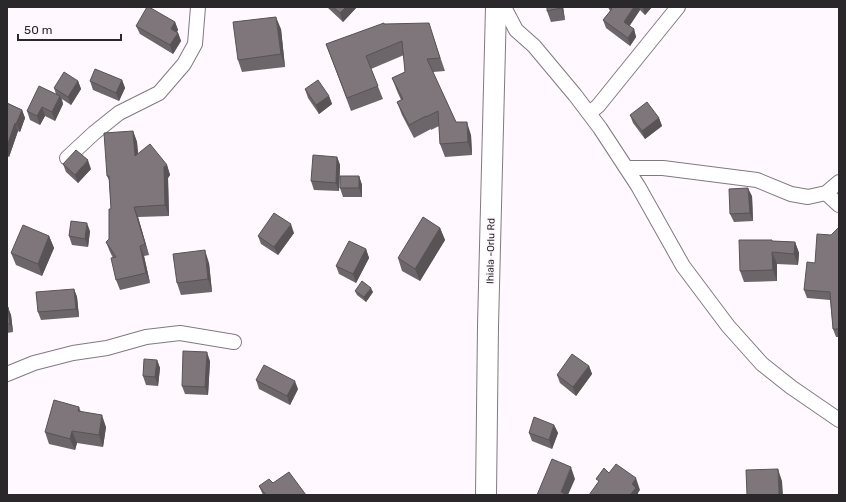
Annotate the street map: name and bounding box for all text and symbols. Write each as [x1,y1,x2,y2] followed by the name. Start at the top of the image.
[18,16,121,42] scale bar
[24,23,52,37] text: 50 m
[484,218,498,284] street label: Ihiala -Orlu Rd

